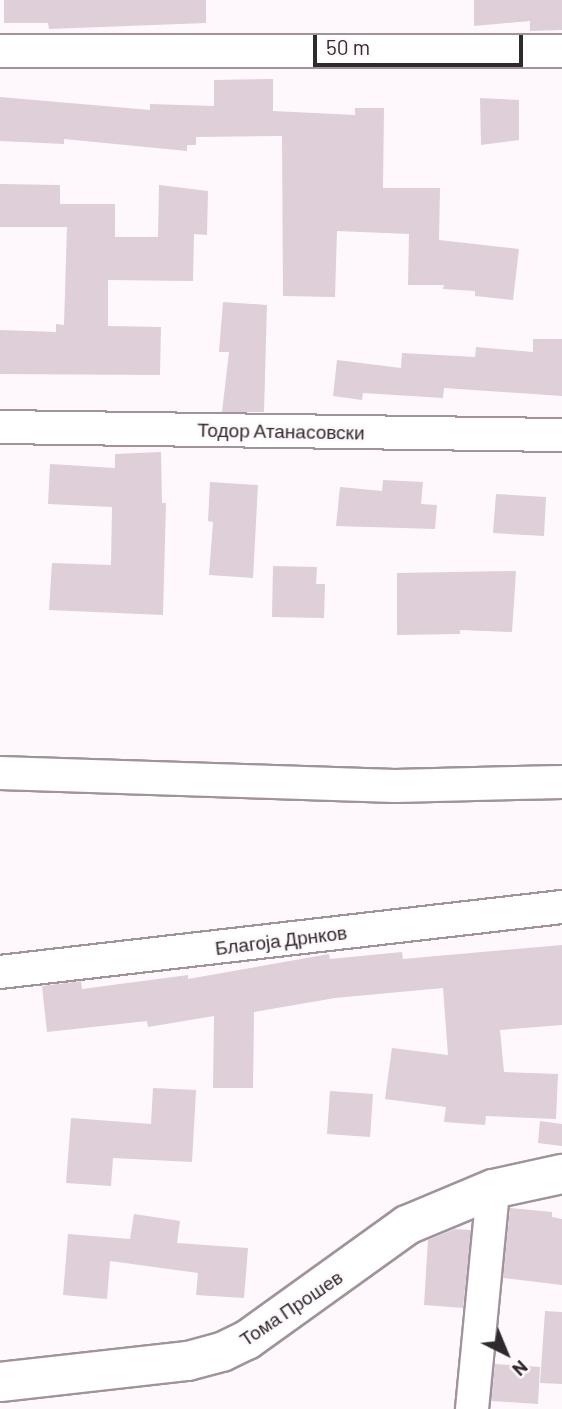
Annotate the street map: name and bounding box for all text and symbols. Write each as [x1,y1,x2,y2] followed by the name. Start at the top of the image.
[317,21,527,65] scale bar
[326,34,370,59] text: 50 m
[197,418,365,444] street label: Тодор Атанасовски
[214,921,348,959] street label: Благоја Дрнков
[235,1265,347,1351] street label: Тома Прошев
[471,1318,541,1388] north arrow
[508,1356,533,1381] text: N

